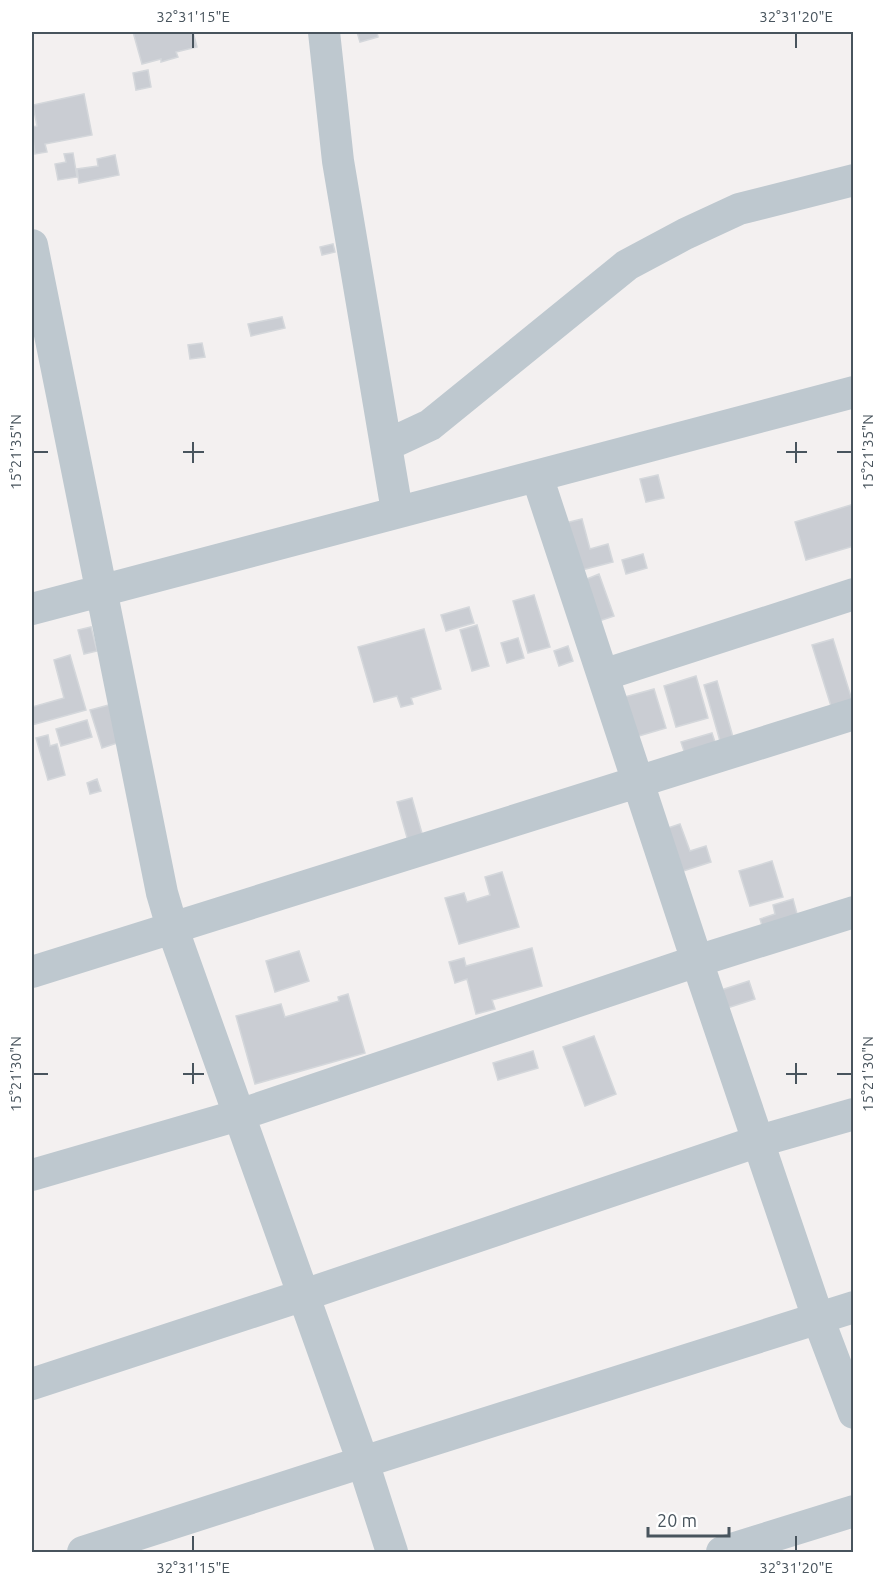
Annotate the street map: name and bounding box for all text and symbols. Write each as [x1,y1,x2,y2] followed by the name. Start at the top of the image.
[156,8,230,25] text: 32°31'15"E
[759,8,833,25] text: 32°31'20"E
[7,414,24,490] text: 15°21'35"N
[859,414,876,490] text: 15°21'35"N
[7,1036,24,1112] text: 15°21'30"N
[859,1036,876,1112] text: 15°21'30"N
[648,1500,729,1538] scale bar
[657,1510,697,1530] text: 20 m
[156,1559,230,1576] text: 32°31'15"E
[759,1559,833,1576] text: 32°31'20"E

